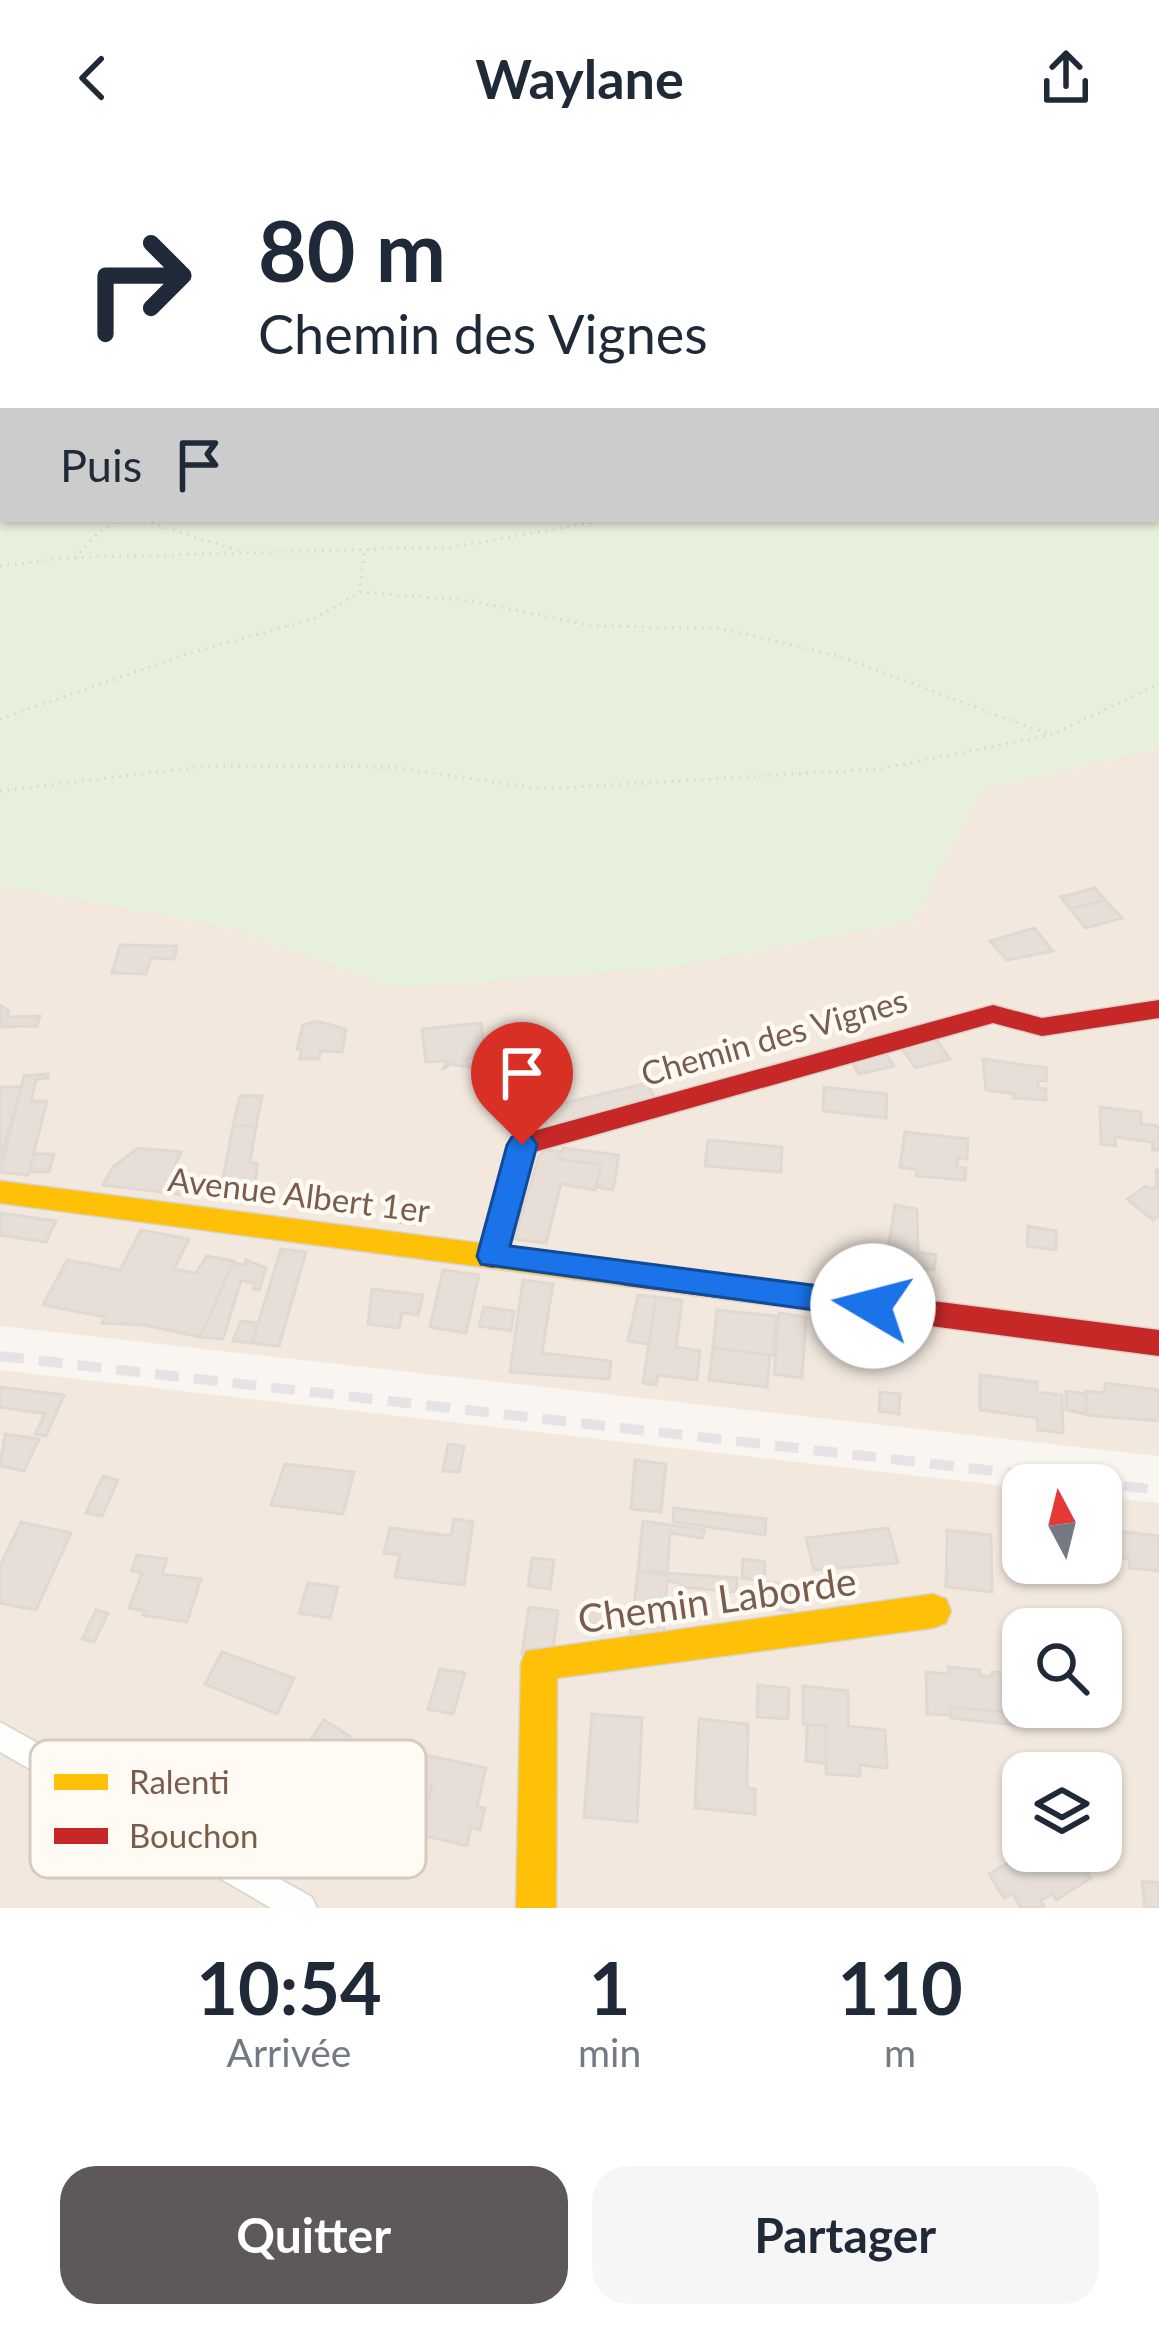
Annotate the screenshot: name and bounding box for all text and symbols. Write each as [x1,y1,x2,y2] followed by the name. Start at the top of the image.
[60,45,126,111] icon: back
[1033,45,1099,111] icon: share
[475,46,684,111] text: Waylane
[258,199,446,300] text: 80 m
[60,204,216,360] icon: right
[258,301,708,366] text: Chemin des Vignes
[166,432,232,498] icon: arrive
[60,438,142,492] text: Puis
[636,979,911,1093] street label: Chemin des Vignes
[471,1022,573,1145] pin
[489,1040,555,1106] icon: arrive
[166,1158,432,1230] street label: Avenue Albert 1er
[810,1243,936,1369] position arrow
[1002,1464,1122,1584] north arrow
[1002,1464,1122,1872] map controls
[575,1557,859,1641] street label: Chemin Laborde
[1002,1608,1122,1728] button: search
[30,1740,426,1878] legend
[1002,1752,1122,1872] button: layers
[129,1761,230,1801] text: Ralenti
[129,1815,259,1855] text: Bouchon
[196,1944,382,2030] text: 10:54
[589,1944,631,2030] text: 1
[837,1944,963,2030] text: 110
[227,2029,351,2075] text: Arrivée
[578,2029,641,2075] text: min
[884,2029,916,2075] text: m
[60,2166,568,2304] button: Quitter
[592,2166,1099,2304] button: Partager

